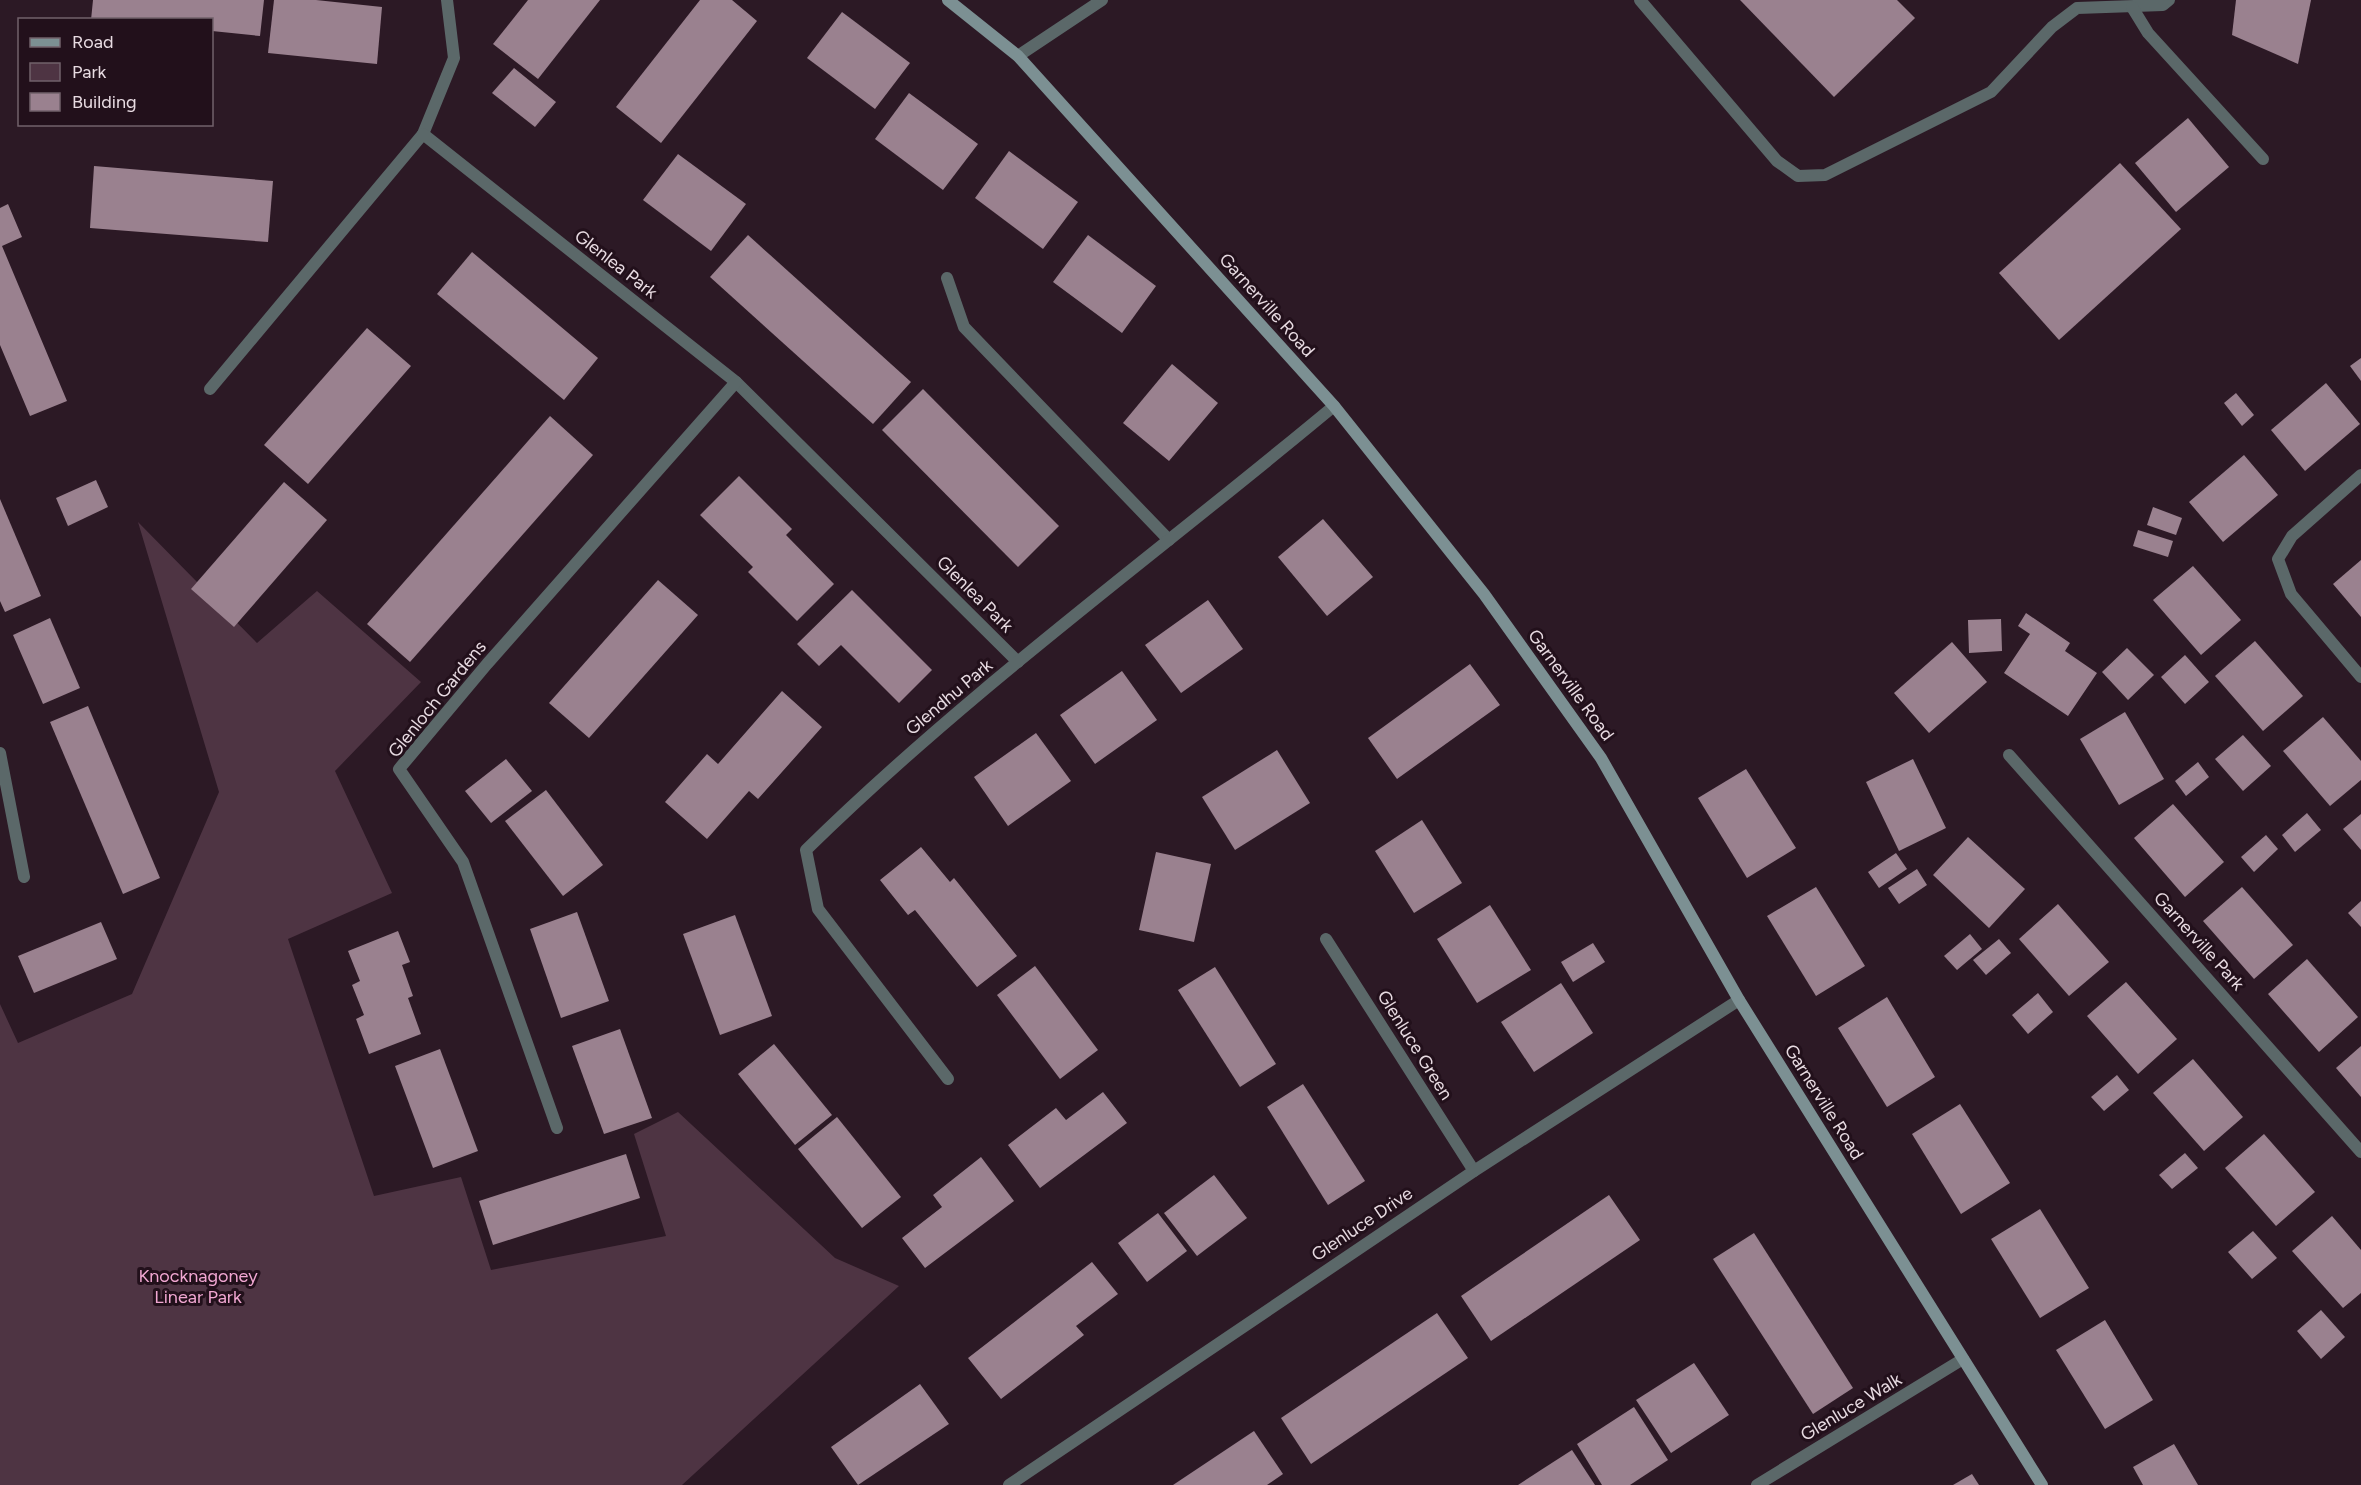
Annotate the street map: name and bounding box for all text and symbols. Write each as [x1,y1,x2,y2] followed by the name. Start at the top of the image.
[18,18,213,126] legend
[72,31,113,53] text: Road
[72,61,107,83] text: Park
[72,91,137,113] text: Building
[570,225,662,303] street label: Glenlea Park
[1215,249,1319,361] street label: Garnerville Road
[932,551,1018,637] street label: Glenlea Park
[1523,625,1619,745] street label: Garnerville Road
[383,636,491,762] street label: Glenloch Gardens
[901,654,997,740] street label: Glendhu Park
[2149,887,2249,995] street label: Garnerville Park
[1373,986,1457,1104] street label: Glenluce Green
[1780,1040,1868,1164] street label: Garnerville Road
[1307,1182,1417,1266] street label: Glenluce Drive
[138,1265,258,1308] park label: Knocknagoney Linear Park
[1796,1368,1906,1446] street label: Glenluce Walk

